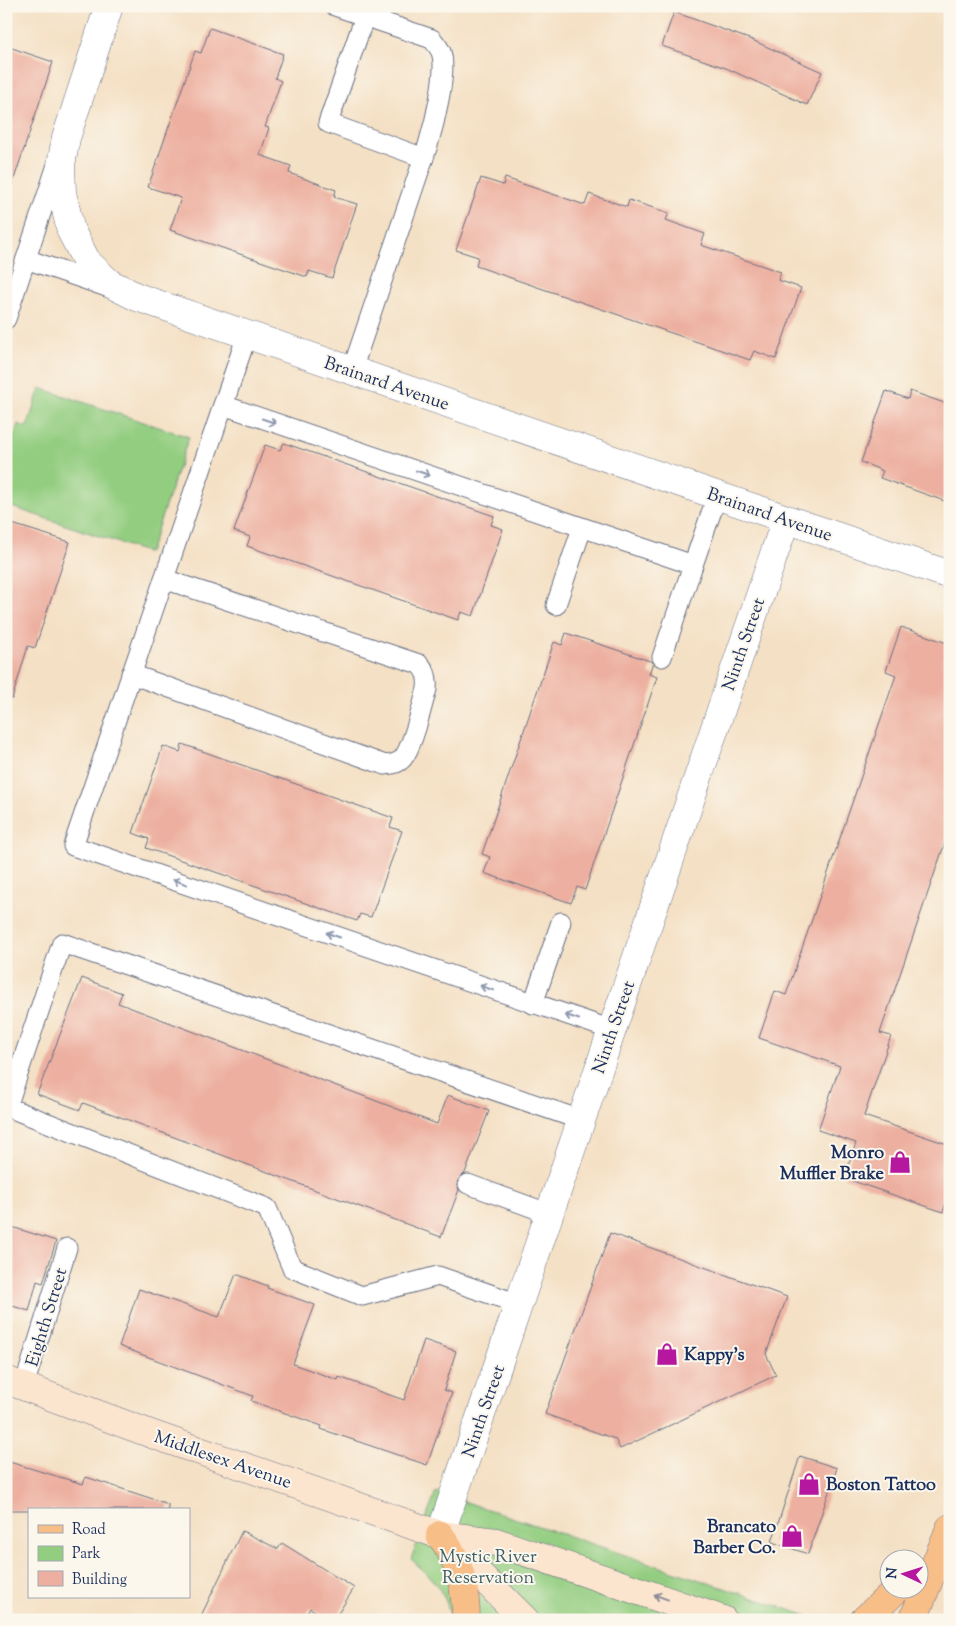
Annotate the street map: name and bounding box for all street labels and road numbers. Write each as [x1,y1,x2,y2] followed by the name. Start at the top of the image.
[320,351,453,419] street label: Brainard Avenue
[703,482,836,550] street label: Brainard Avenue
[717,595,773,695] street label: Ninth Street
[587,978,643,1078] street label: Ninth Street
[21,1265,75,1370] street label: Eighth Street
[457,1362,513,1462] street label: Ninth Street
[150,1425,295,1497] street label: Middlesex Avenue

